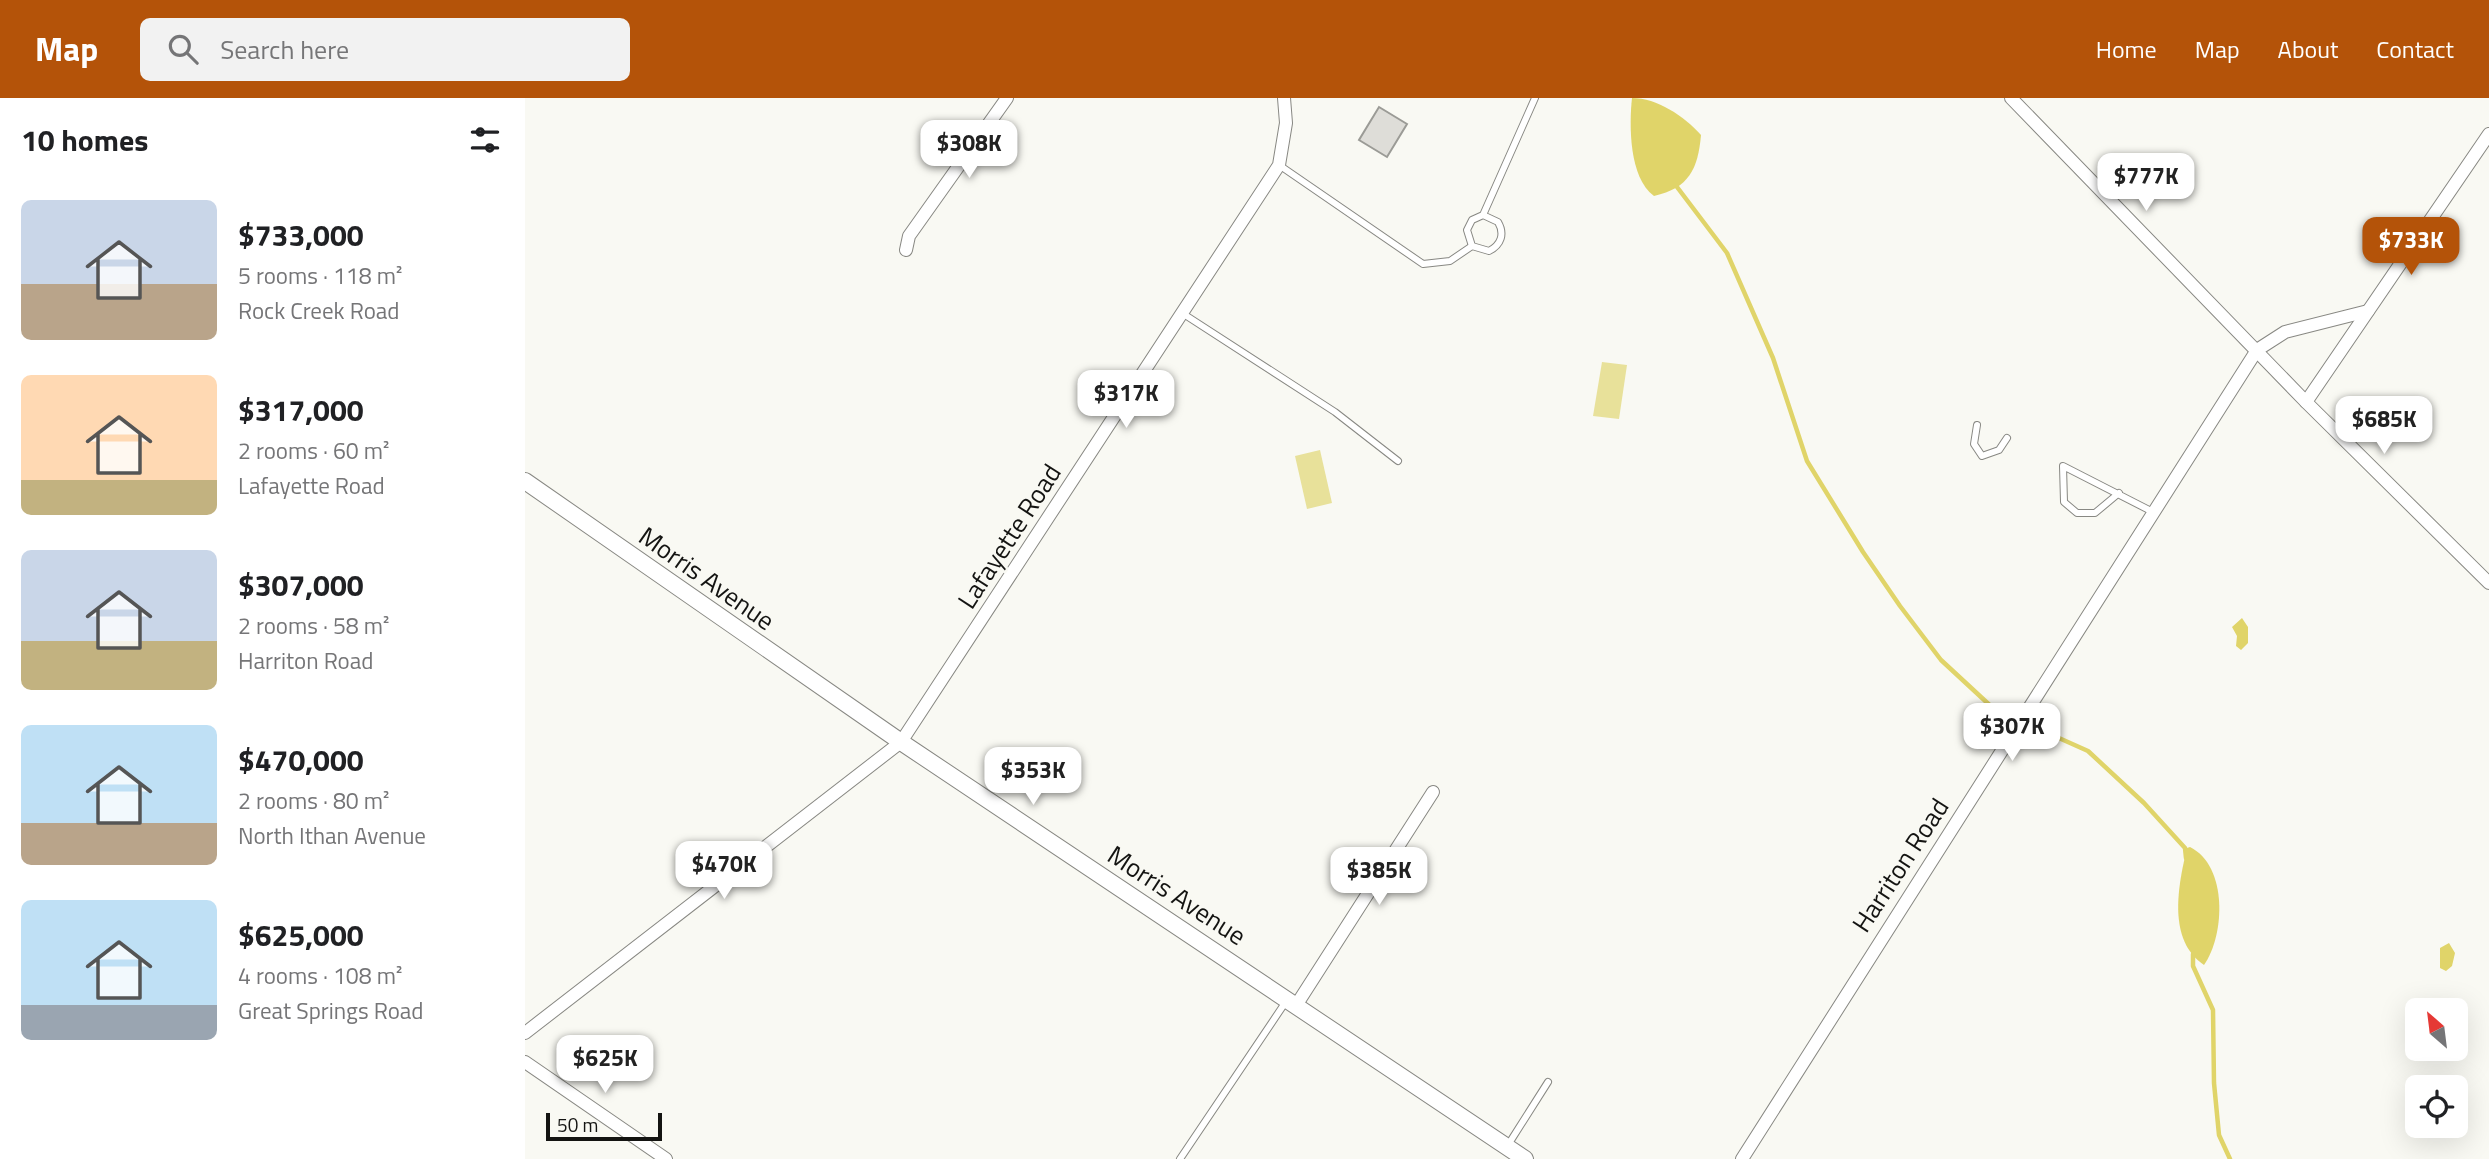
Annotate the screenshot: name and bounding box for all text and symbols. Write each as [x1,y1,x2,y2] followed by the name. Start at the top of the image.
[140,18,630,81] search box
[35,24,98,74] text: Map
[164,30,202,68] icon: search
[220,30,349,69] text: Search here
[2096,31,2157,67] text: Home
[2195,31,2240,67] text: Map
[2278,31,2338,67] text: About
[2376,31,2454,67] text: Contact
[21,117,148,163] text: 10 homes
[920,120,1018,180] pin: $308K
[466,121,504,159] icon: filters
[936,125,1002,160] text: $308K
[2097,153,2195,213] pin: $777K
[2113,158,2179,193] text: $777K
[238,212,364,258] text: $733,000
[2362,218,2460,277] pin: $733K
[2378,222,2444,257] text: $733K
[77,228,161,312] icon: home
[238,258,402,293] text: 5 rooms · 118 m²
[238,293,399,328] text: Rock Creek Road
[1077,370,1175,430] pin: $317K
[1093,375,1159,410] text: $317K
[238,387,364,433] text: $317,000
[2335,396,2433,456] pin: $685K
[2351,401,2417,436] text: $685K
[77,403,161,487] icon: home
[238,433,389,468] text: 2 rooms · 60 m²
[948,456,1070,616] street label: Lafayette Road
[238,468,385,503] text: Lafayette Road
[631,517,783,639] street label: Morris Avenue
[238,562,364,608] text: $307,000
[77,578,161,662] icon: home
[238,608,389,643] text: 2 rooms · 58 m²
[238,643,373,678] text: Harriton Road
[1963,704,2061,763] pin: $307K
[1979,708,2045,743] text: $307K
[238,737,364,783] text: $470,000
[984,748,1082,807] pin: $353K
[1000,752,1066,787] text: $353K
[77,753,161,837] icon: home
[238,783,389,818] text: 2 rooms · 80 m²
[1842,790,1958,940] street label: Harriton Road
[238,818,426,853] text: North Ithan Avenue
[1100,836,1254,954] street label: Morris Avenue
[675,842,773,901] pin: $470K
[691,846,757,881] text: $470K
[1330,848,1428,907] pin: $385K
[1346,852,1412,887] text: $385K
[238,912,364,958] text: $625,000
[77,928,161,1012] icon: home
[238,958,402,993] text: 4 rooms · 108 m²
[238,993,423,1028] text: Great Springs Road
[2405,998,2467,1060] north arrow
[2405,998,2468,1138] map controls
[556,1035,654,1095] pin: $625K
[572,1040,638,1075] text: $625K
[2405,1075,2468,1138] button: locate
[546,1110,661,1142] scale bar
[557,1110,598,1139] text: 50 m

